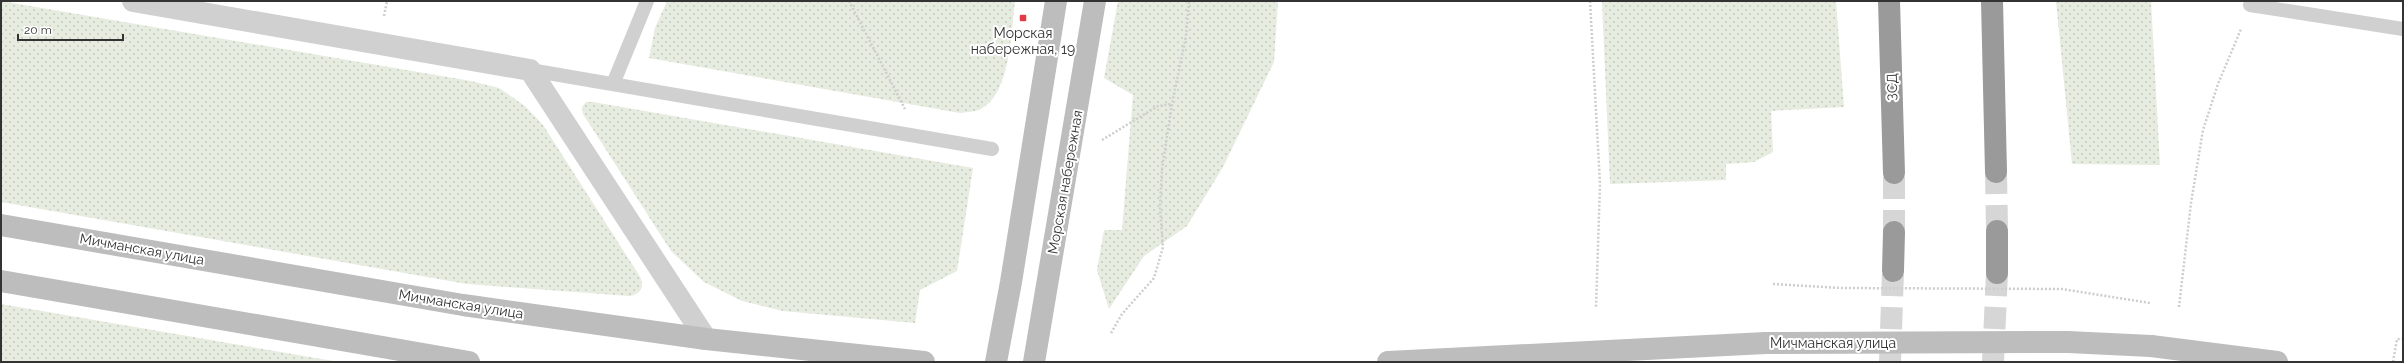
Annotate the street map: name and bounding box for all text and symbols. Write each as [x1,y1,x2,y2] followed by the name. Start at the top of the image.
[1018,13,1028,23] marker: Морская набережная, 19
[18,16,123,42] scale bar
[24,23,52,37] text: 20 m
[971,25,1075,57] place label: Морская набережная, 19
[1884,73,1900,101] street label: ЗСД
[1044,109,1086,255] street label: Морская набережная
[79,230,205,268] street label: Мичманская улица
[398,286,524,322] street label: Мичманская улица
[1770,335,1896,351] street label: Мичманская улица

